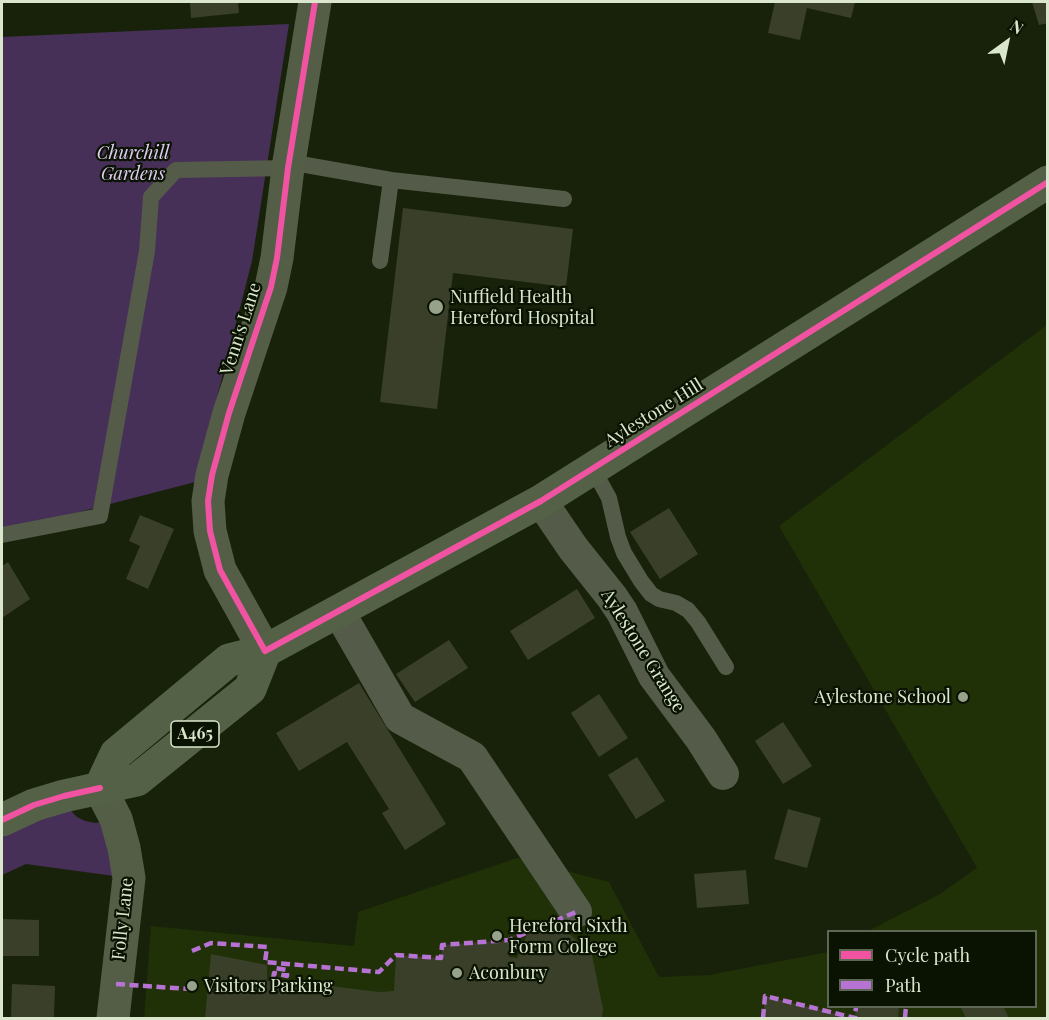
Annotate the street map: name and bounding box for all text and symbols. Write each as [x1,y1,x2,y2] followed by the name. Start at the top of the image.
[977,12,1037,72] north arrow
[1007,15,1028,38] text: N
[97,142,169,184] park label: Churchill Gardens
[216,280,266,378] street label: Venn's Lane
[450,286,595,328] place label: Nuffield Health Hereford Hospital
[427,298,445,316] marker: Nuffield Health Hereford Hospital
[601,374,707,452] street label: Aylestone Hill
[596,585,690,717] street label: Aylestone Grange
[815,686,951,708] place label: Aylestone School
[956,690,970,704] marker: Aylestone School
[171,721,219,747] road number: A465
[108,877,138,961] street label: Folly Lane
[509,915,628,958] place label: Hereford Sixth Form College
[490,929,504,943] marker: Hereford Sixth Form College
[827,930,1037,1008] legend
[885,943,970,967] text: Cycle path
[469,962,547,984] place label: Aconbury
[450,966,464,980] marker: Aconbury
[885,973,921,997] text: Path
[204,975,332,997] place label: Visitors Parking
[185,979,199,993] marker: Visitors Parking

